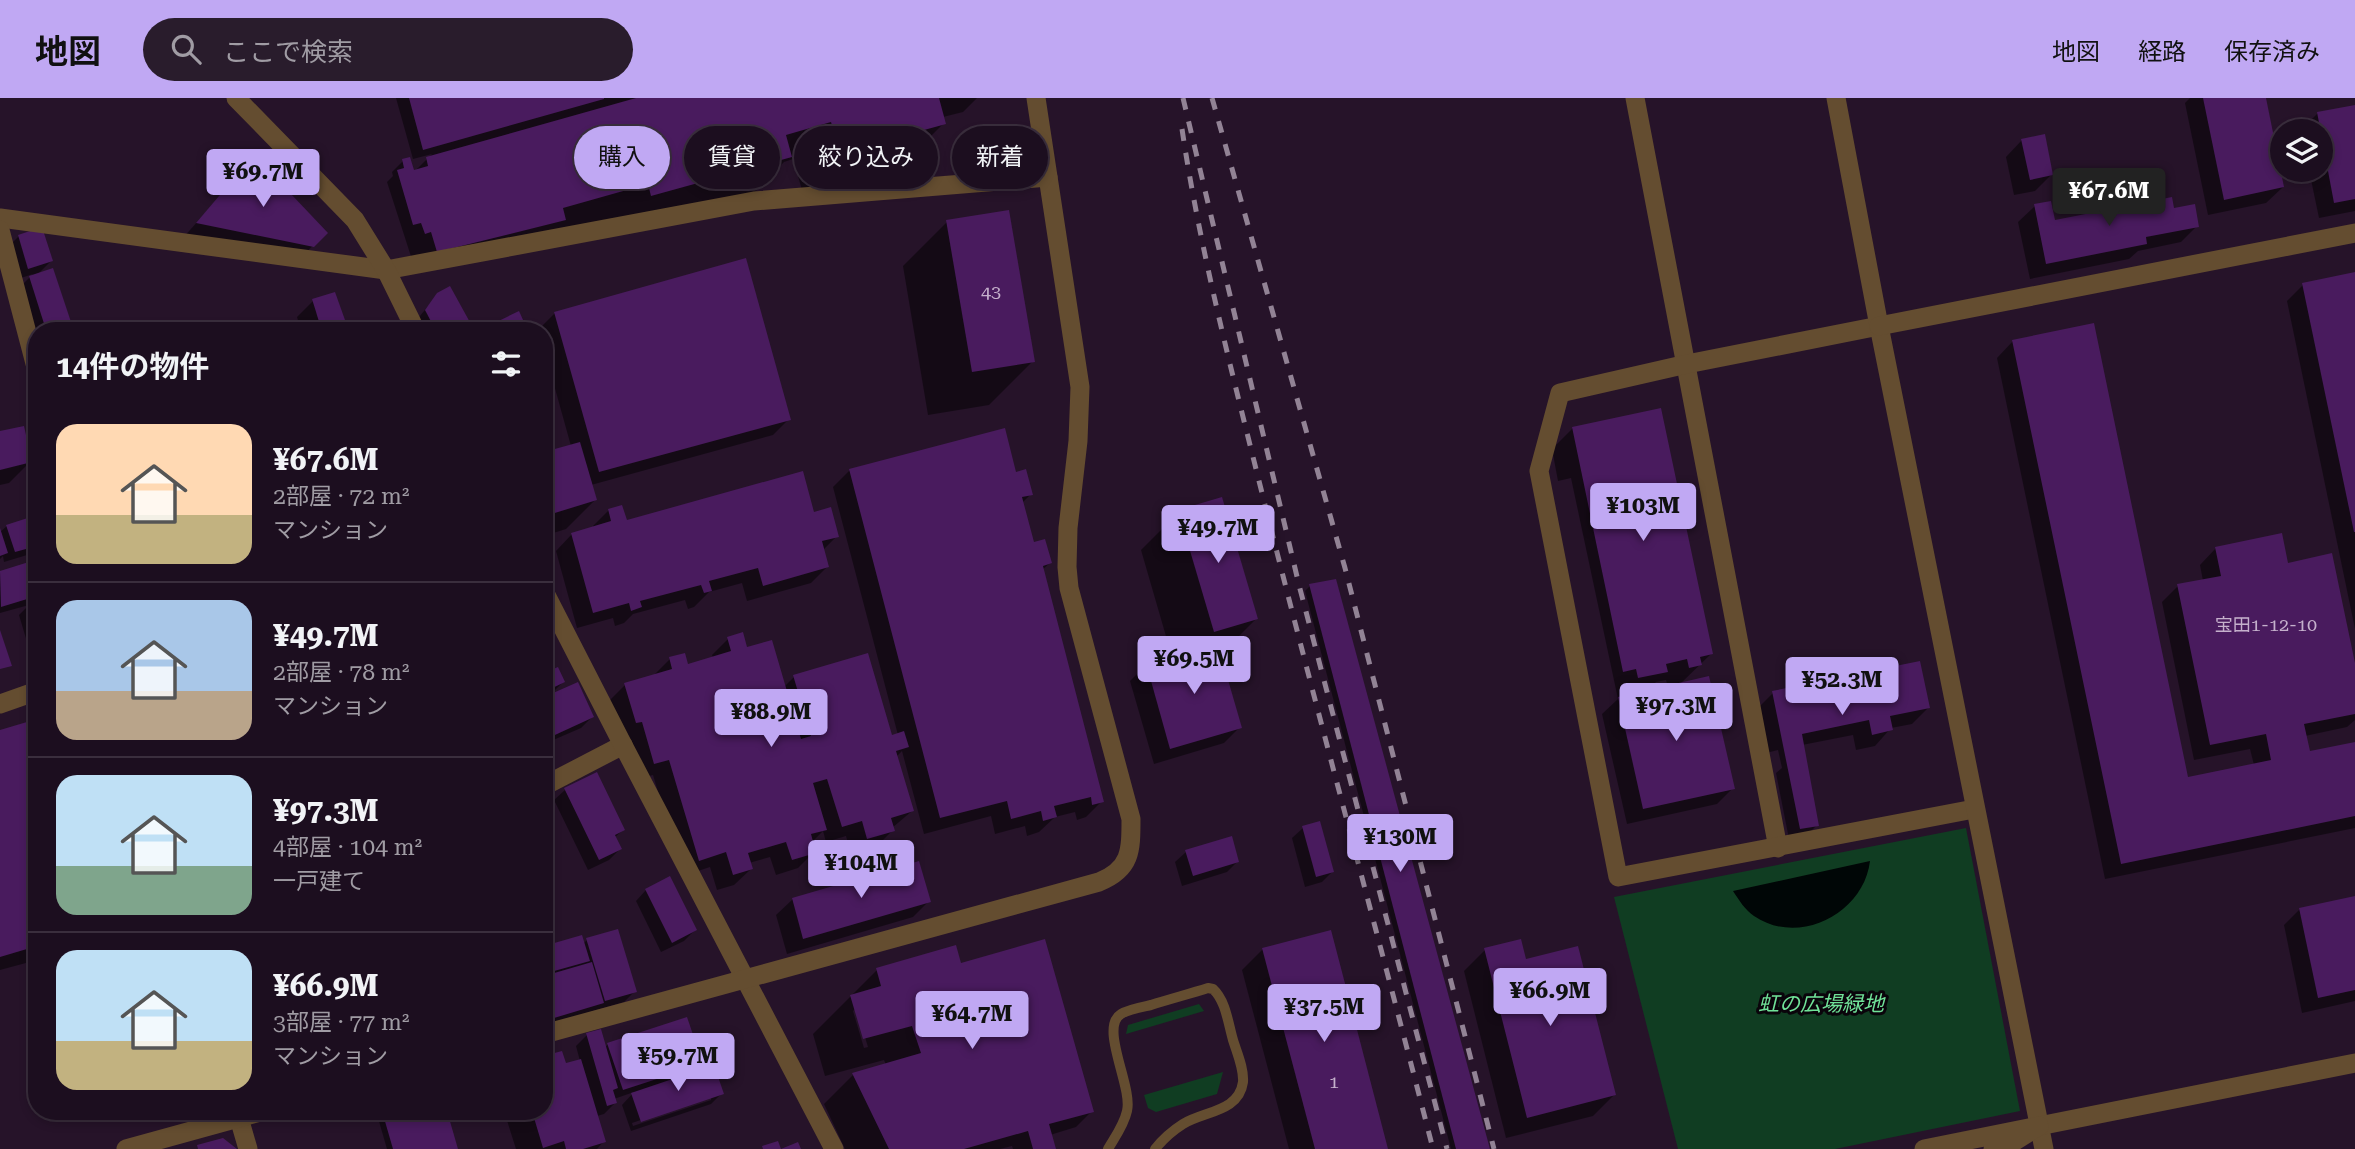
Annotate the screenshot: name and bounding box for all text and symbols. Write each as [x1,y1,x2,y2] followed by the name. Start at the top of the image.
[143,18,633,81] search box
[167,30,205,68] icon: search
[35,32,101,71] text: 地図
[223,37,353,67] text: ここで検索
[2052,38,2100,66] text: 地図
[2138,38,2186,66] text: 経路
[2224,38,2320,66] text: 保存済み
[2270,119,2333,182] map controls
[2270,119,2333,182] button: layers
[574,126,670,189] chip: 購入
[684,126,780,189] chip: 賃貸
[794,126,938,189] chip: 絞り込み
[952,126,1048,189] chip: 新着
[206,150,320,209] pin: ¥69.7M
[223,158,303,185] text: ¥69.7M
[2052,169,2166,228] pin: ¥67.6M
[2069,177,2149,204] text: ¥67.6M
[981,281,1001,302] house number: 43
[487,345,525,383] icon: filters
[56,349,210,384] text: 14件の物件
[273,442,379,477] text: ¥67.6M
[112,452,196,536] icon: home
[273,483,409,510] text: 2部屋 · 72 m²
[1594,484,1692,543] pin: ¥103M
[1606,492,1680,519] text: ¥103M
[1161,505,1275,565] pin: ¥49.7M
[1178,514,1258,541] text: ¥49.7M
[273,517,388,544] text: マンション
[2215,614,2317,635] house number: 宝田1‐12‐10
[273,618,379,653] text: ¥49.7M
[112,628,196,712] icon: home
[1137,636,1251,696] pin: ¥69.5M
[1154,645,1234,672] text: ¥69.5M
[1785,658,1899,717] pin: ¥52.3M
[273,659,409,686] text: 2部屋 · 78 m²
[1802,666,1882,693] text: ¥52.3M
[1619,684,1733,743] pin: ¥97.3M
[714,690,828,749] pin: ¥88.9M
[1636,692,1716,719] text: ¥97.3M
[273,693,388,720] text: マンション
[731,698,811,725] text: ¥88.9M
[273,793,379,828] text: ¥97.3M
[112,803,196,887] icon: home
[1351,814,1449,874] pin: ¥130M
[1363,823,1437,850] text: ¥130M
[273,834,422,861] text: 4部屋 · 104 m²
[812,840,910,900] pin: ¥104M
[824,849,898,876] text: ¥104M
[273,868,365,895] text: 一戸建て
[273,968,379,1003] text: ¥66.9M
[1493,968,1607,1028] pin: ¥66.9M
[1510,977,1590,1004] text: ¥66.9M
[112,978,196,1062] icon: home
[1267,984,1381,1044] pin: ¥37.5M
[915,992,1029,1051] pin: ¥64.7M
[1758,992,1886,1016] park label: 虹の広場緑地
[1284,993,1364,1020] text: ¥37.5M
[932,1000,1012,1027] text: ¥64.7M
[273,1009,409,1036] text: 3部屋 · 77 m²
[621,1034,735,1093] pin: ¥59.7M
[638,1042,718,1069] text: ¥59.7M
[273,1043,388,1070] text: マンション
[1329,1071,1339,1092] house number: 1

